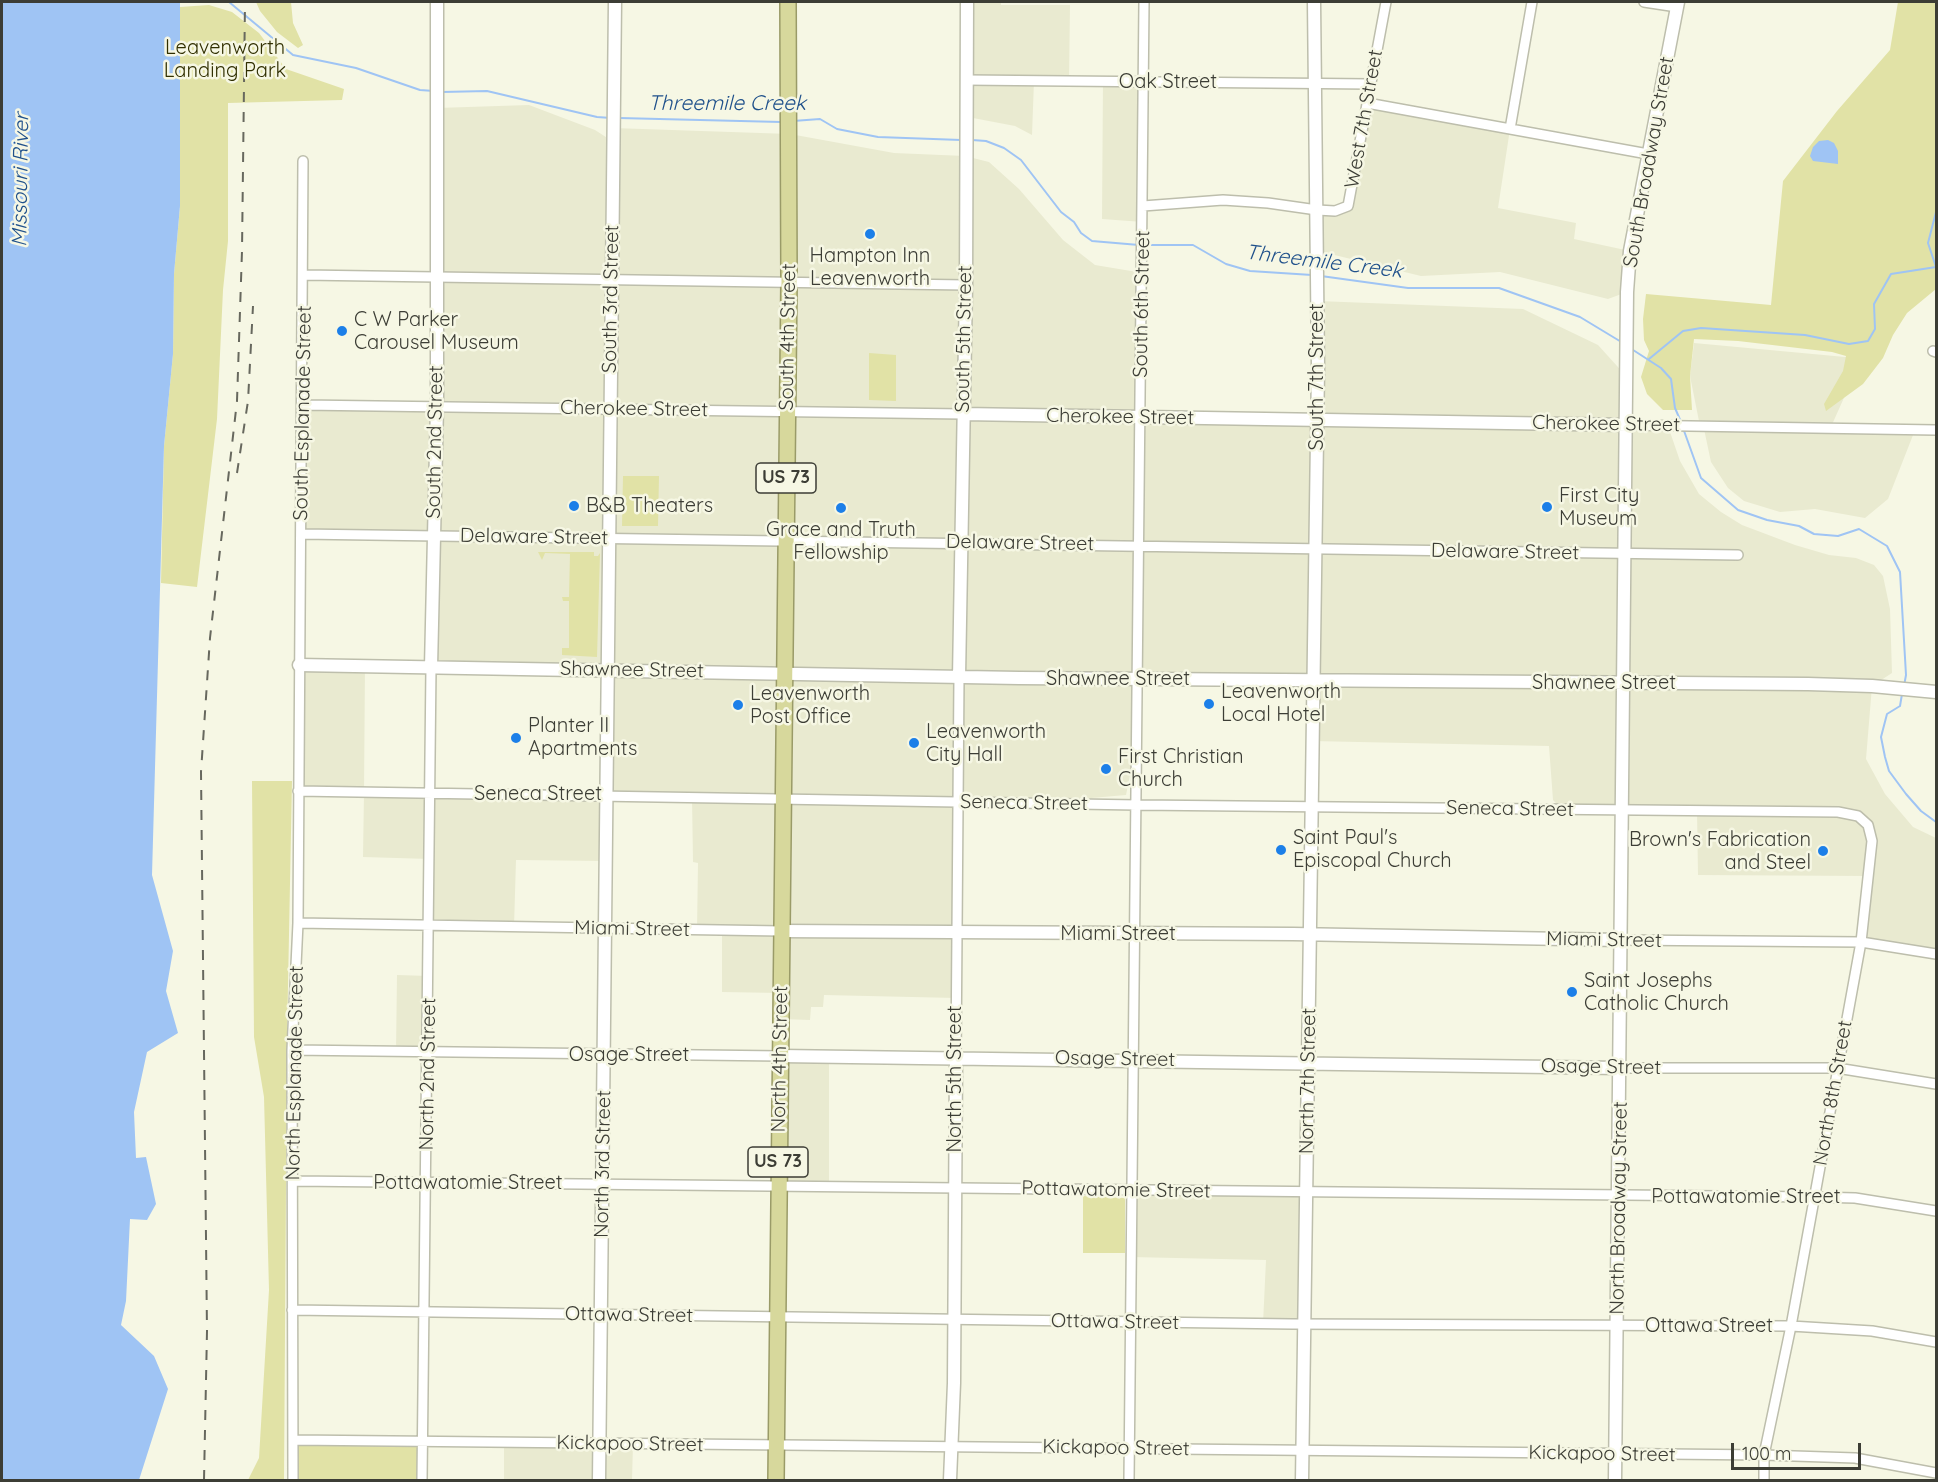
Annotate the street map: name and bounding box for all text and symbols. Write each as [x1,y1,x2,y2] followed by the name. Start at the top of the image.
[164,36,286,83] park label: Leavenworth Landing Park
[1340,48,1388,190] street label: West 7th Street
[1619,55,1679,269] street label: South Broadway Street
[1119,70,1217,94] street label: Oak Street
[648,91,806,117] water label: Threemile Creek
[7,113,35,247] water label: Missouri River
[598,225,624,373] street label: South 3rd Street
[863,227,877,241] marker: Hampton Inn Leavenworth
[1129,230,1155,378] street label: South 6th Street
[1244,240,1404,284] water label: Threemile Creek
[810,244,930,291] place label: Hampton Inn Leavenworth
[775,263,801,411] street label: South 4th Street
[951,265,977,413] street label: South 5th Street
[1305,304,1329,450] street label: South 7th Street
[289,305,317,521] street label: South Esplanade Street
[354,308,519,355] place label: C W Parker Carousel Museum
[335,324,349,338] marker: C W Parker Carousel Museum
[422,365,448,519] street label: South 2nd Street
[560,396,708,422] street label: Cherokee Street
[1046,404,1194,430] street label: Cherokee Street
[1532,411,1680,437] street label: Cherokee Street
[756,463,816,493] road number: US 73
[1559,484,1639,531] place label: First City Museum
[586,494,713,518] place label: B&B Theaters
[567,499,581,513] marker: B&B Theaters
[1540,500,1554,514] marker: First City Museum
[834,501,848,515] marker: Grace and Truth Fellowship
[766,518,916,565] place label: Grace and Truth Fellowship
[460,524,608,550] street label: Delaware Street
[946,530,1094,556] street label: Delaware Street
[1431,539,1579,565] street label: Delaware Street
[560,657,704,683] street label: Shawnee Street
[1046,667,1190,691] street label: Shawnee Street
[1532,671,1676,695] street label: Shawnee Street
[1221,680,1341,727] place label: Leavenworth Local Hotel
[750,682,870,729] place label: Leavenworth Post Office
[1202,697,1216,711] marker: Leavenworth Local Hotel
[731,698,745,712] marker: Leavenworth Post Office
[528,714,637,761] place label: Planter II Apartments
[926,720,1046,767] place label: Leavenworth City Hall
[509,731,523,745] marker: Planter II Apartments
[907,736,921,750] marker: Leavenworth City Hall
[1118,745,1243,792] place label: First Christian Church
[1099,762,1113,776] marker: First Christian Church
[474,782,602,806] street label: Seneca Street
[960,790,1088,816] street label: Seneca Street
[1446,796,1574,822] street label: Seneca Street
[1293,826,1452,873] place label: Saint Paul's Episcopal Church
[1629,828,1811,875] place label: Brown's Fabrication and Steel
[1274,843,1288,857] marker: Saint Paul's Episcopal Church
[1816,844,1830,858] marker: Brown's Fabrication and Steel
[574,916,690,942] street label: Miami Street
[1060,922,1176,946] street label: Miami Street
[1546,927,1662,953] street label: Miami Street
[281,965,309,1181] street label: North Esplanade Street
[1584,969,1729,1016] place label: Saint Josephs Catholic Church
[767,985,793,1133] street label: North 4th Street
[1565,985,1579,999] marker: Saint Josephs Catholic Church
[415,997,441,1151] street label: North 2nd Street
[943,1005,967,1153] street label: North 5th Street
[1295,1008,1321,1154] street label: North 7th Street
[1808,1019,1858,1167] street label: North 8th Street
[569,1043,689,1067] street label: Osage Street
[1055,1046,1175,1072] street label: Osage Street
[1541,1054,1661,1080] street label: Osage Street
[590,1090,616,1238] street label: North 3rd Street
[1605,1101,1633,1315] street label: North Broadway Street
[748,1147,808,1177] road number: US 73
[373,1171,563,1195] street label: Pottawatomie Street
[1021,1176,1211,1204] street label: Pottawatomie Street
[1651,1185,1841,1209] street label: Pottawatomie Street
[565,1302,693,1328] street label: Ottawa Street
[1051,1309,1179,1335] street label: Ottawa Street
[1645,1314,1773,1338] street label: Ottawa Street
[556,1431,704,1457] street label: Kickapoo Street
[1734,1431,1864,1469] scale bar
[1042,1435,1190,1461] street label: Kickapoo Street
[1528,1441,1676,1467] street label: Kickapoo Street
[1742,1442,1791,1465] text: 100 m

